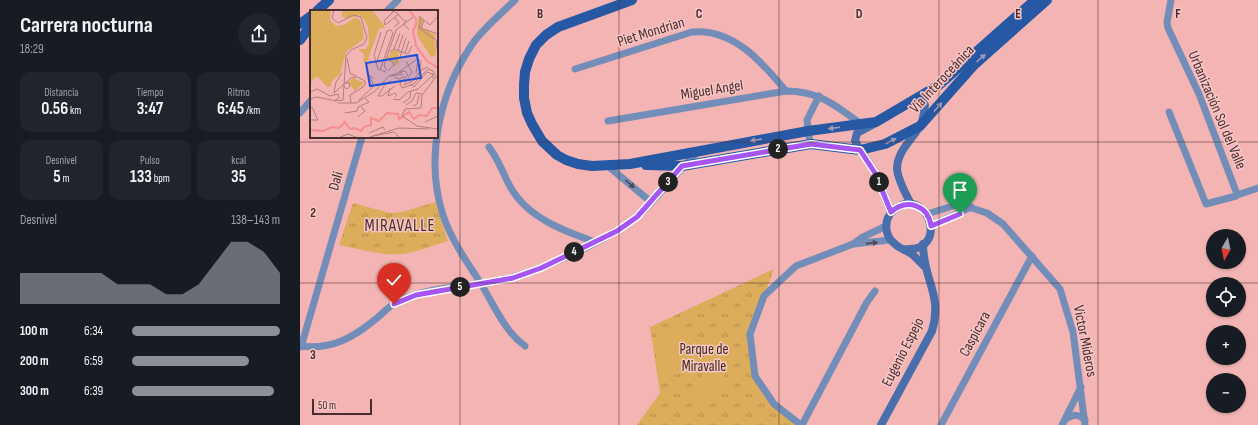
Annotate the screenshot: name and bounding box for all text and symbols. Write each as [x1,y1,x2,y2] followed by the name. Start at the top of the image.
[537,6,543,22] text: B
[696,6,703,22] text: C
[856,6,863,22] text: D
[1015,6,1021,22] text: E
[1175,6,1181,22] text: F
[310,10,438,138] inset map
[20,12,153,39] text: Carrera nocturna
[238,13,280,55] button: share
[615,13,687,51] street label: Piet Mondrian
[20,41,44,57] text: 18:29
[906,41,979,117] street label: Vía Interoceánica
[1183,48,1251,172] street label: Urbanización Sol del Valle
[976,54,986,63] one-way arrow
[679,76,745,104] street label: Miguel Angel
[44,86,79,99] text: Distancia
[136,86,164,99] text: Tiempo
[228,86,250,99] text: Ritmo
[41,99,68,119] text: 0.56
[137,99,163,119] text: 3:47
[217,99,244,119] text: 6:45
[933,102,943,112] one-way arrow
[68,104,81,117] text: km
[244,104,260,117] text: /km
[828,125,840,131] one-way arrow
[885,137,897,144] one-way arrow
[750,138,762,144] one-way arrow
[768,139,788,159] pin: 2
[776,142,780,155] text: 2
[46,154,77,167] text: Desnivel
[140,154,160,167] text: Pulso
[231,154,246,167] text: kcal
[53,167,61,187] text: 5
[130,167,152,187] text: 133
[231,167,246,187] text: 35
[324,169,348,193] street label: Dali
[61,172,69,185] text: m
[152,172,170,185] text: bpm
[658,172,678,192] pin: 3
[869,172,889,192] pin: 1
[943,173,977,214] pin
[666,175,670,188] text: 3
[877,175,881,188] text: 1
[624,179,635,188] one-way arrow
[949,179,971,201] icon: arrive
[310,205,316,221] text: 2
[20,212,57,228] text: Desnivel
[231,212,280,228] text: 138–143 m
[364,216,436,236] district label: MIRAVALLE
[1206,229,1246,269] north arrow
[1206,229,1246,413] map controls
[866,239,878,246] one-way arrow
[564,242,584,262] pin: 4
[571,245,577,258] text: 4
[377,263,411,304] pin
[383,269,405,291] icon: check
[450,277,470,297] pin: 5
[1206,277,1246,317] button: locate
[458,280,462,293] text: 5
[1069,304,1101,378] street label: Victor Mideros
[955,308,995,360] street label: Caspicara
[878,314,928,390] street label: Eugenio Espejo
[20,323,48,339] text: 100 m
[84,323,103,339] text: 6:34
[1206,325,1246,365] button: +
[679,340,729,376] park label: Parque de Miravalle
[310,347,316,363] text: 3
[20,353,49,369] text: 200 m
[84,353,103,369] text: 6:59
[1206,373,1246,413] button: −
[20,383,49,399] text: 300 m
[84,383,103,399] text: 6:39
[312,397,372,416] scale bar
[318,399,336,412] text: 50 m

